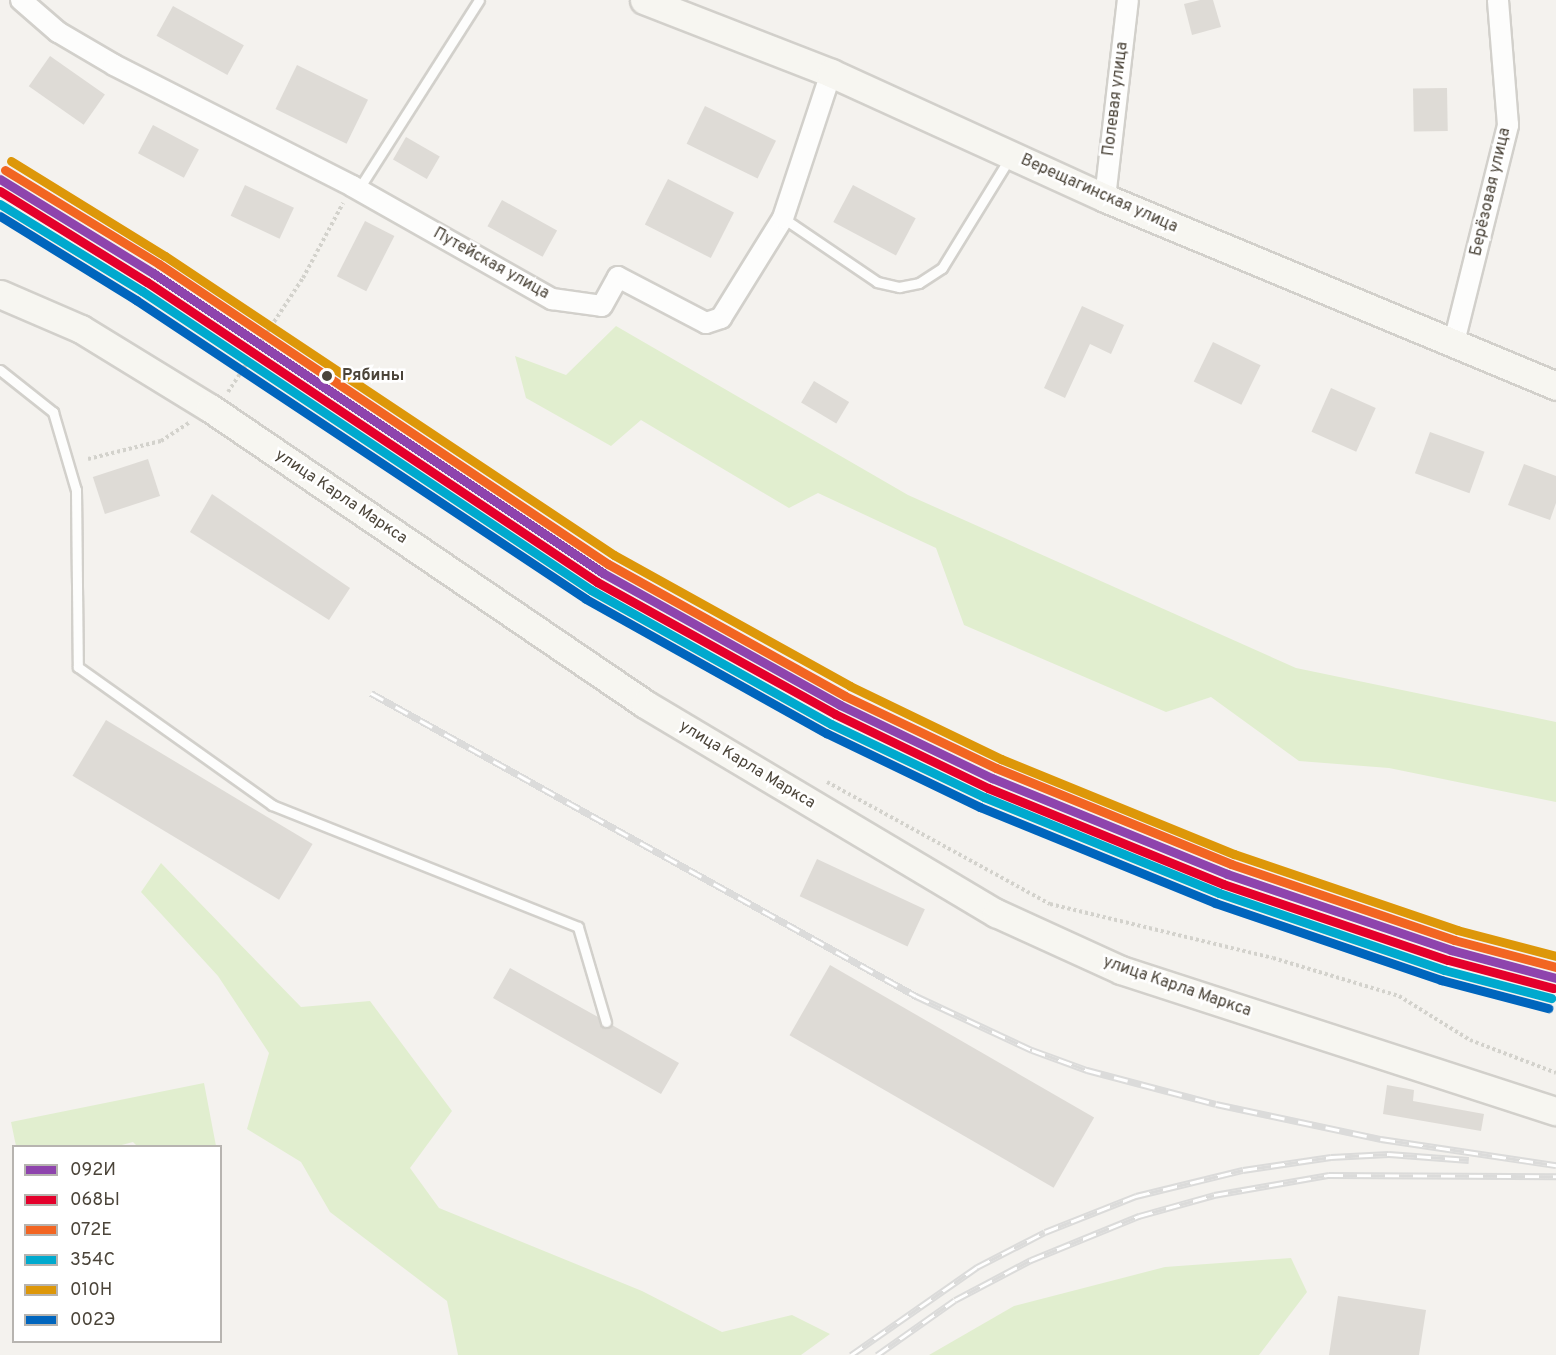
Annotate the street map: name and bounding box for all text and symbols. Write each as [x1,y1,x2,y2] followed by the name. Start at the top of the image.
[1099,41,1133,157] street label: Полевая улица
[1467,126,1515,258] street label: Берёзовая улица
[1018,151,1180,237] street label: Верещагинская улица
[430,224,552,304] street label: Путейская улица
[317,366,337,386] marker: Рябины
[342,366,404,386] place label: Рябины
[271,446,411,548] street label: улица Карла Маркса
[675,717,819,813] street label: улица Карла Маркса
[1100,953,1254,1021] street label: улица Карла Маркса
[12,1145,222,1343] legend
[70,1159,116,1182] text: 092И
[70,1189,120,1212] text: 068Ы
[70,1219,112,1242] text: 072Е
[70,1249,115,1272] text: 354С
[70,1279,112,1302] text: 010Н
[70,1309,115,1332] text: 002Э

